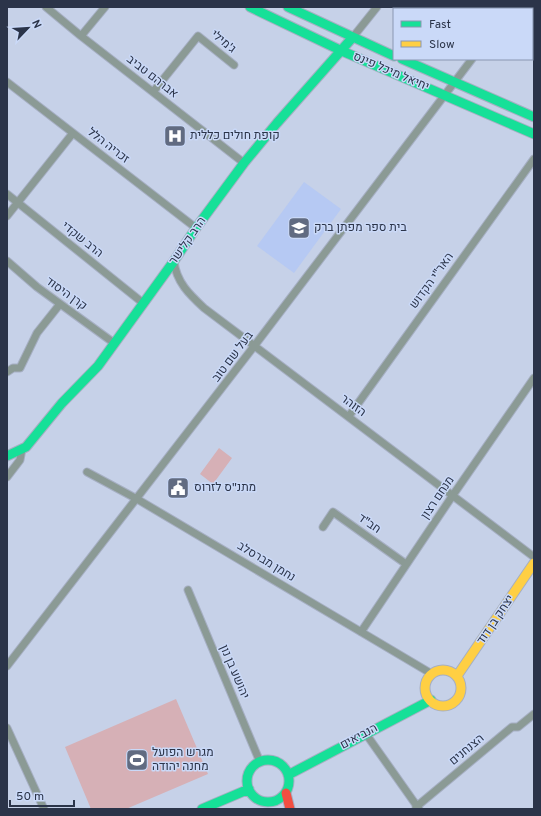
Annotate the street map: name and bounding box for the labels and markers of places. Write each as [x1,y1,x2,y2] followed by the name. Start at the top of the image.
[162,123,188,149] hospital icon: קופת חולים כללית
[190,128,280,144] place label: קופת חולים כללית
[286,215,312,241] school or university icon: בית ספר מפתן ברק
[314,220,407,236] place label: בית ספר מפתן ברק
[165,475,191,501] public building icon: מתנ"ס לזרוס
[194,480,256,496] place label: מתנ"ס לזרוס
[152,745,214,775] place label: מגרש הפועל מחנה יהודה
[124,747,150,773] sports icon: מגרש הפועל מחנה יהודה

